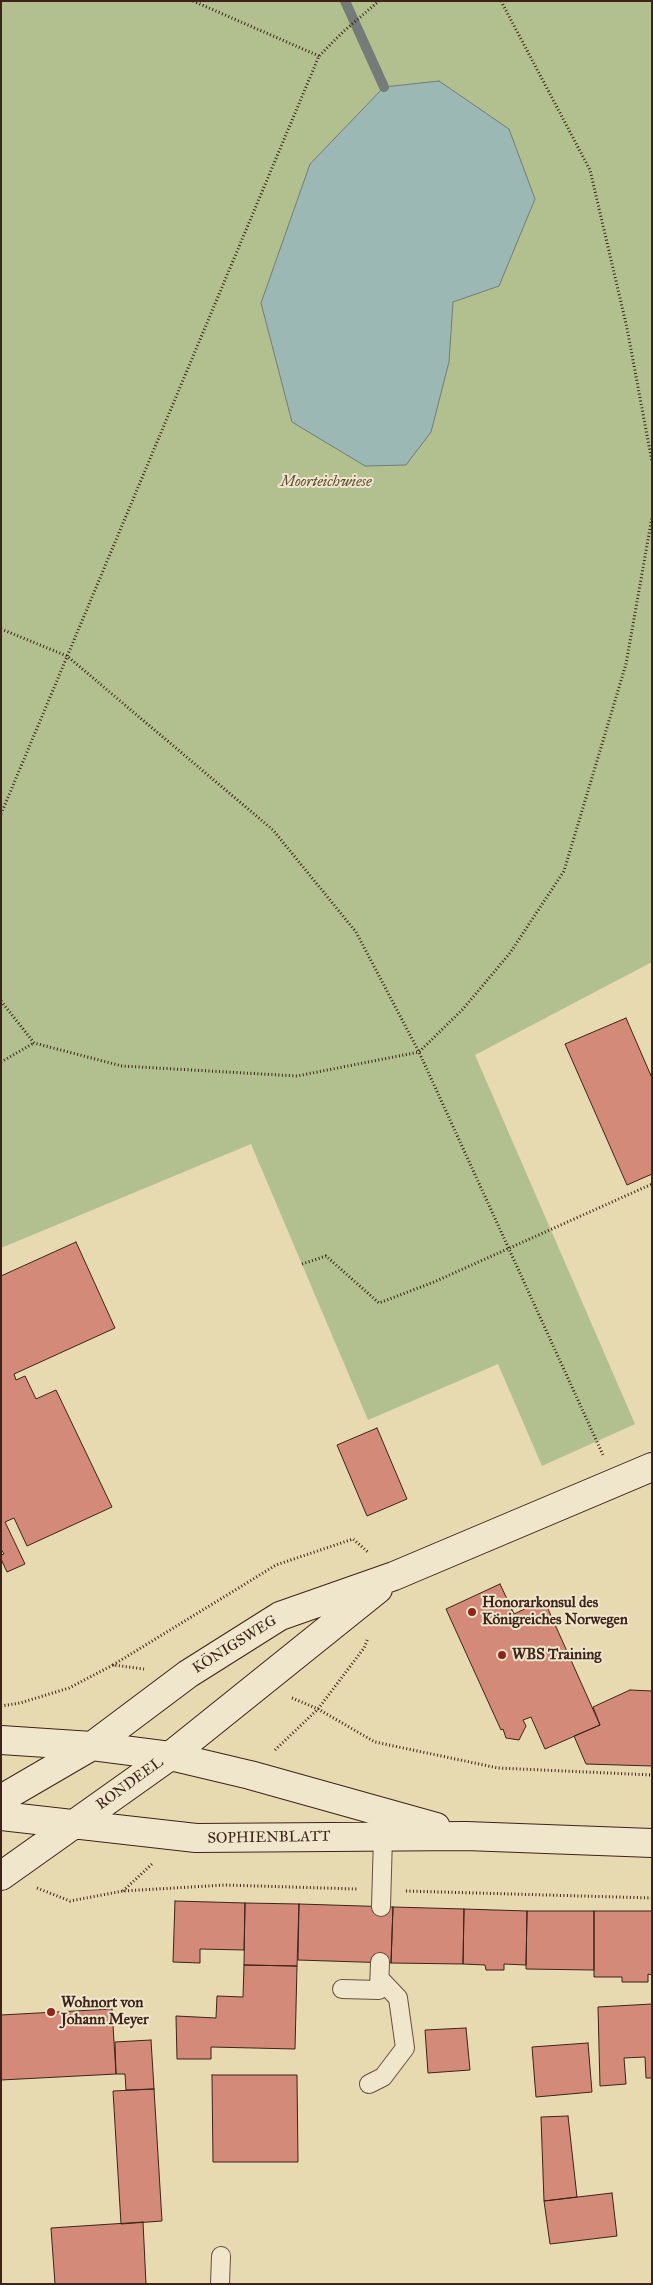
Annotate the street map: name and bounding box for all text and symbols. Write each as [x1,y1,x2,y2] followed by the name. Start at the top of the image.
[281,473,371,491] park label: Moorteichwiese
[482,1594,628,1629] place label: Honorarkonsul des Königreiches Norwegen
[466,1606,478,1618] marker: Honorarkonsul des Königreiches Norwegen
[190,1612,280,1678] street label: KÖNIGSWEG
[512,1646,601,1664] place label: WBS Training
[496,1649,508,1661] marker: WBS Training
[93,1754,167,1814] street label: RONDEEL
[207,1828,331,1848] street label: SOPHIENBLATT
[61,1994,149,2029] place label: Wohnort von Johann Meyer
[45,2006,57,2018] marker: Wohnort von Johann Meyer

